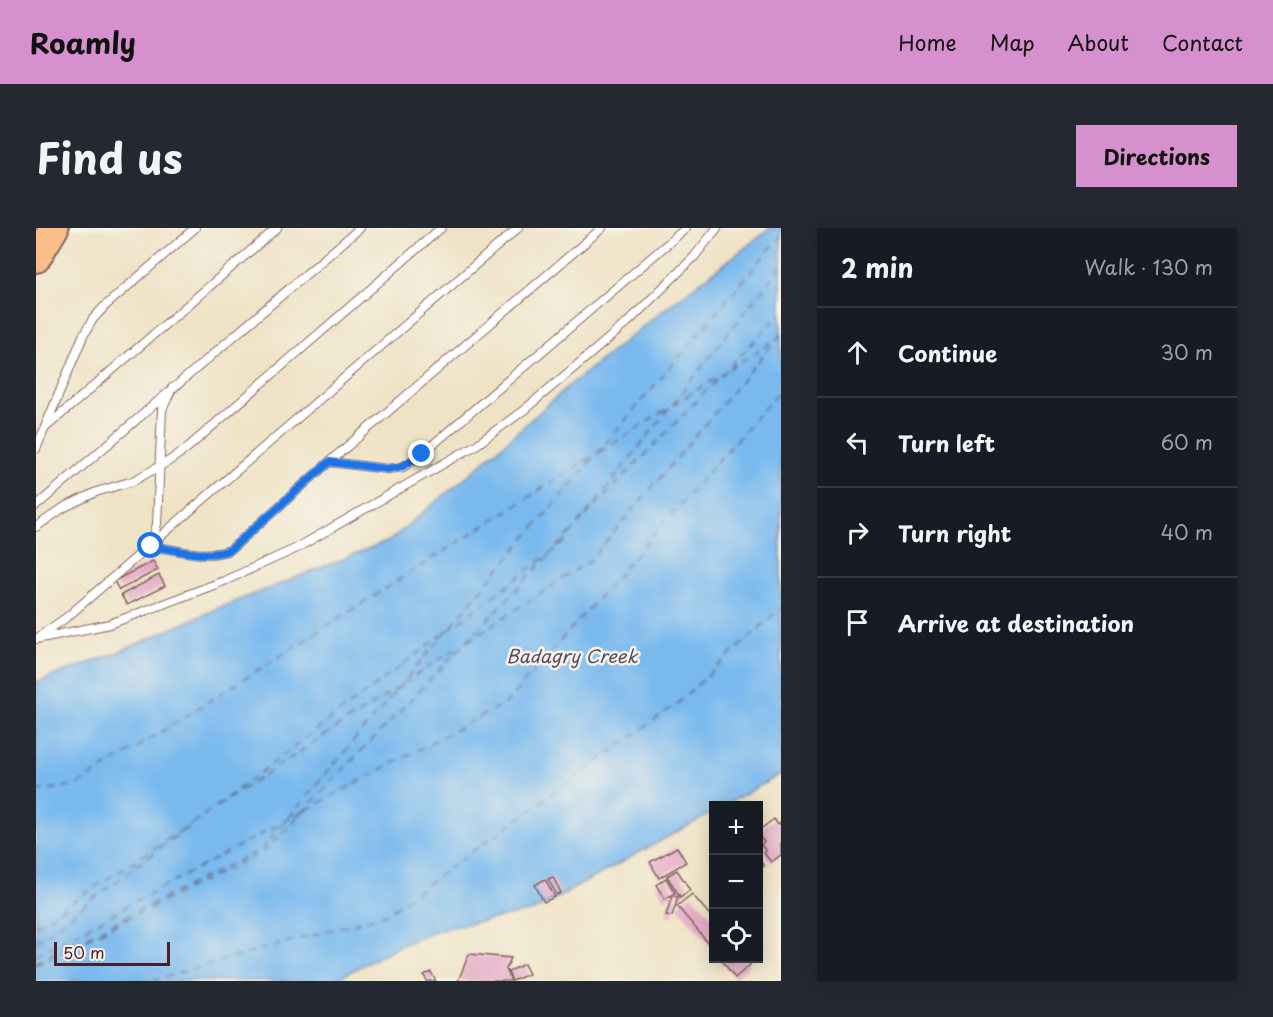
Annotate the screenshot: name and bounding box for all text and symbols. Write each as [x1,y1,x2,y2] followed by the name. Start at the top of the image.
[30,21,136,64] text: Roamly
[898,26,957,58] text: Home
[990,26,1035,58] text: Map
[1068,26,1129,58] text: About
[1162,26,1243,58] text: Contact
[36,125,183,188] text: Find us
[1076,125,1237,187] button: Directions
[841,248,914,287] text: 2 min
[1085,252,1213,282] text: Walk · 130 m
[841,336,874,369] icon: ahead
[898,336,997,369] text: Continue
[1160,337,1213,367] text: 30 m
[841,426,874,459] icon: left
[898,426,995,459] text: Turn left
[1161,427,1213,457] text: 60 m
[408,440,434,466] route end
[841,516,874,549] icon: right
[898,516,1011,549] text: Turn right
[1161,517,1213,547] text: 40 m
[137,532,163,558] route start
[841,606,874,639] icon: arrive
[898,606,1134,639] text: Arrive at destination
[506,642,639,669] water label: Badagry Creek
[709,801,763,963] map controls
[709,801,763,855] button: +
[709,855,763,909] button: −
[709,909,763,963] button: locate
[54,939,170,966] scale bar
[63,940,104,964] text: 50 m

